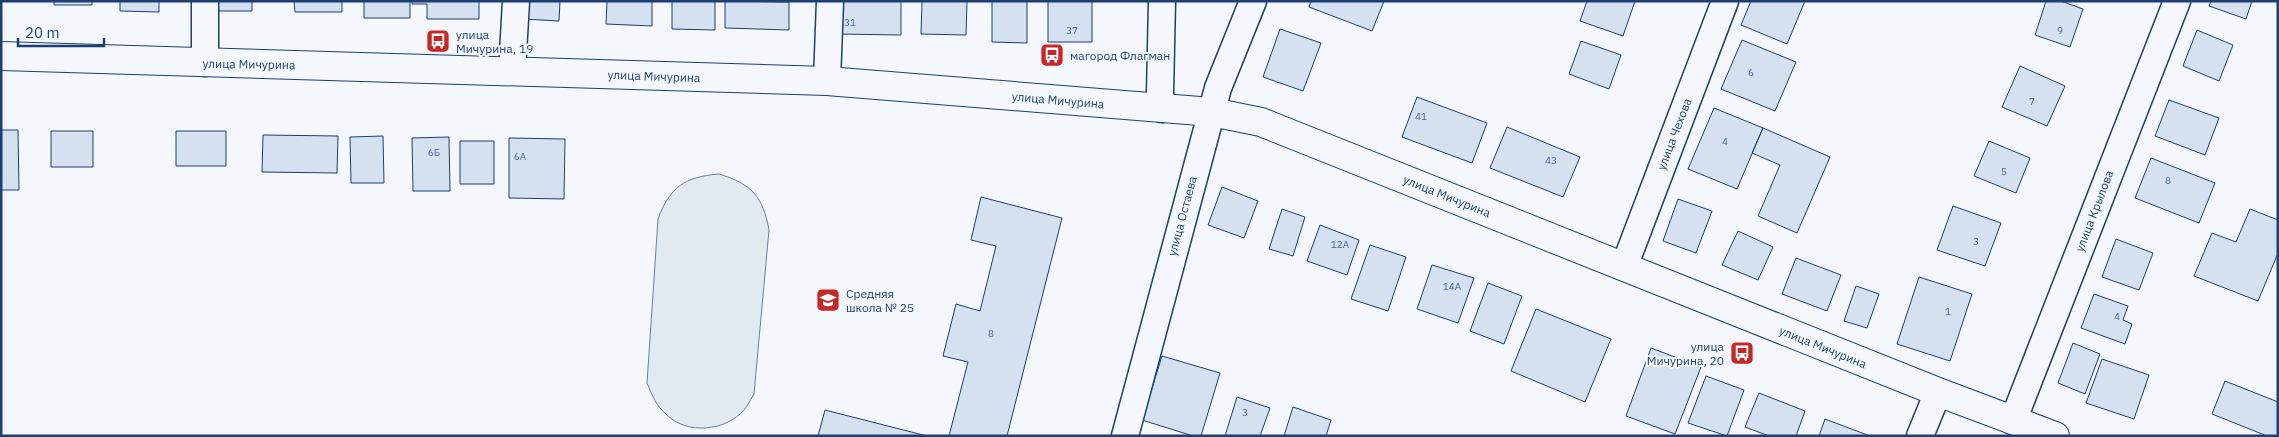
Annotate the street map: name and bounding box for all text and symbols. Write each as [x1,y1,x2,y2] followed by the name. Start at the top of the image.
[18,15,104,47] scale bar
[844,16,856,29] house number: 31
[25,23,60,42] text: 20 m
[1066,24,1078,37] house number: 37
[2057,24,2063,37] house number: 9
[456,27,533,56] place label: улица Мичурина, 19
[425,28,451,54] bus stop icon: улица Мичурина, 19
[1039,42,1065,68] bus stop icon: магород Флагман
[1070,48,1170,63] place label: магород Флагман
[202,56,296,72] street label: улица Мичурина
[1748,66,1754,79] house number: 6
[607,67,701,85] street label: улица Мичурина
[1011,88,1105,112] street label: улица Мичурина
[1653,95,1695,172] street label: улица Чехова
[2029,95,2035,108] house number: 7
[1415,110,1427,123] house number: 41
[1722,135,1728,148] house number: 4
[428,146,440,159] house number: 6Б
[514,150,527,163] house number: 6А
[1545,154,1557,167] house number: 43
[2001,165,2007,178] house number: 5
[2072,168,2117,254] street label: улица Крылова
[1401,172,1493,221] street label: улица Мичурина
[1164,174,1200,258] street label: улица Остаева
[2165,174,2171,187] house number: 8
[1973,235,1979,248] house number: 3
[1331,238,1350,251] house number: 12А
[1443,280,1462,293] house number: 14А
[846,286,914,315] place label: Средняя школа № 25
[815,287,841,313] school or university icon: Средняя школа № 25
[1945,305,1951,318] house number: 1
[2114,310,2120,323] house number: 4
[1777,323,1869,372] street label: улица Мичурина
[988,327,994,340] house number: 8
[1647,339,1725,368] place label: улица Мичурина, 20
[1729,340,1755,366] bus stop icon: улица Мичурина, 20
[1242,406,1248,419] house number: 3

